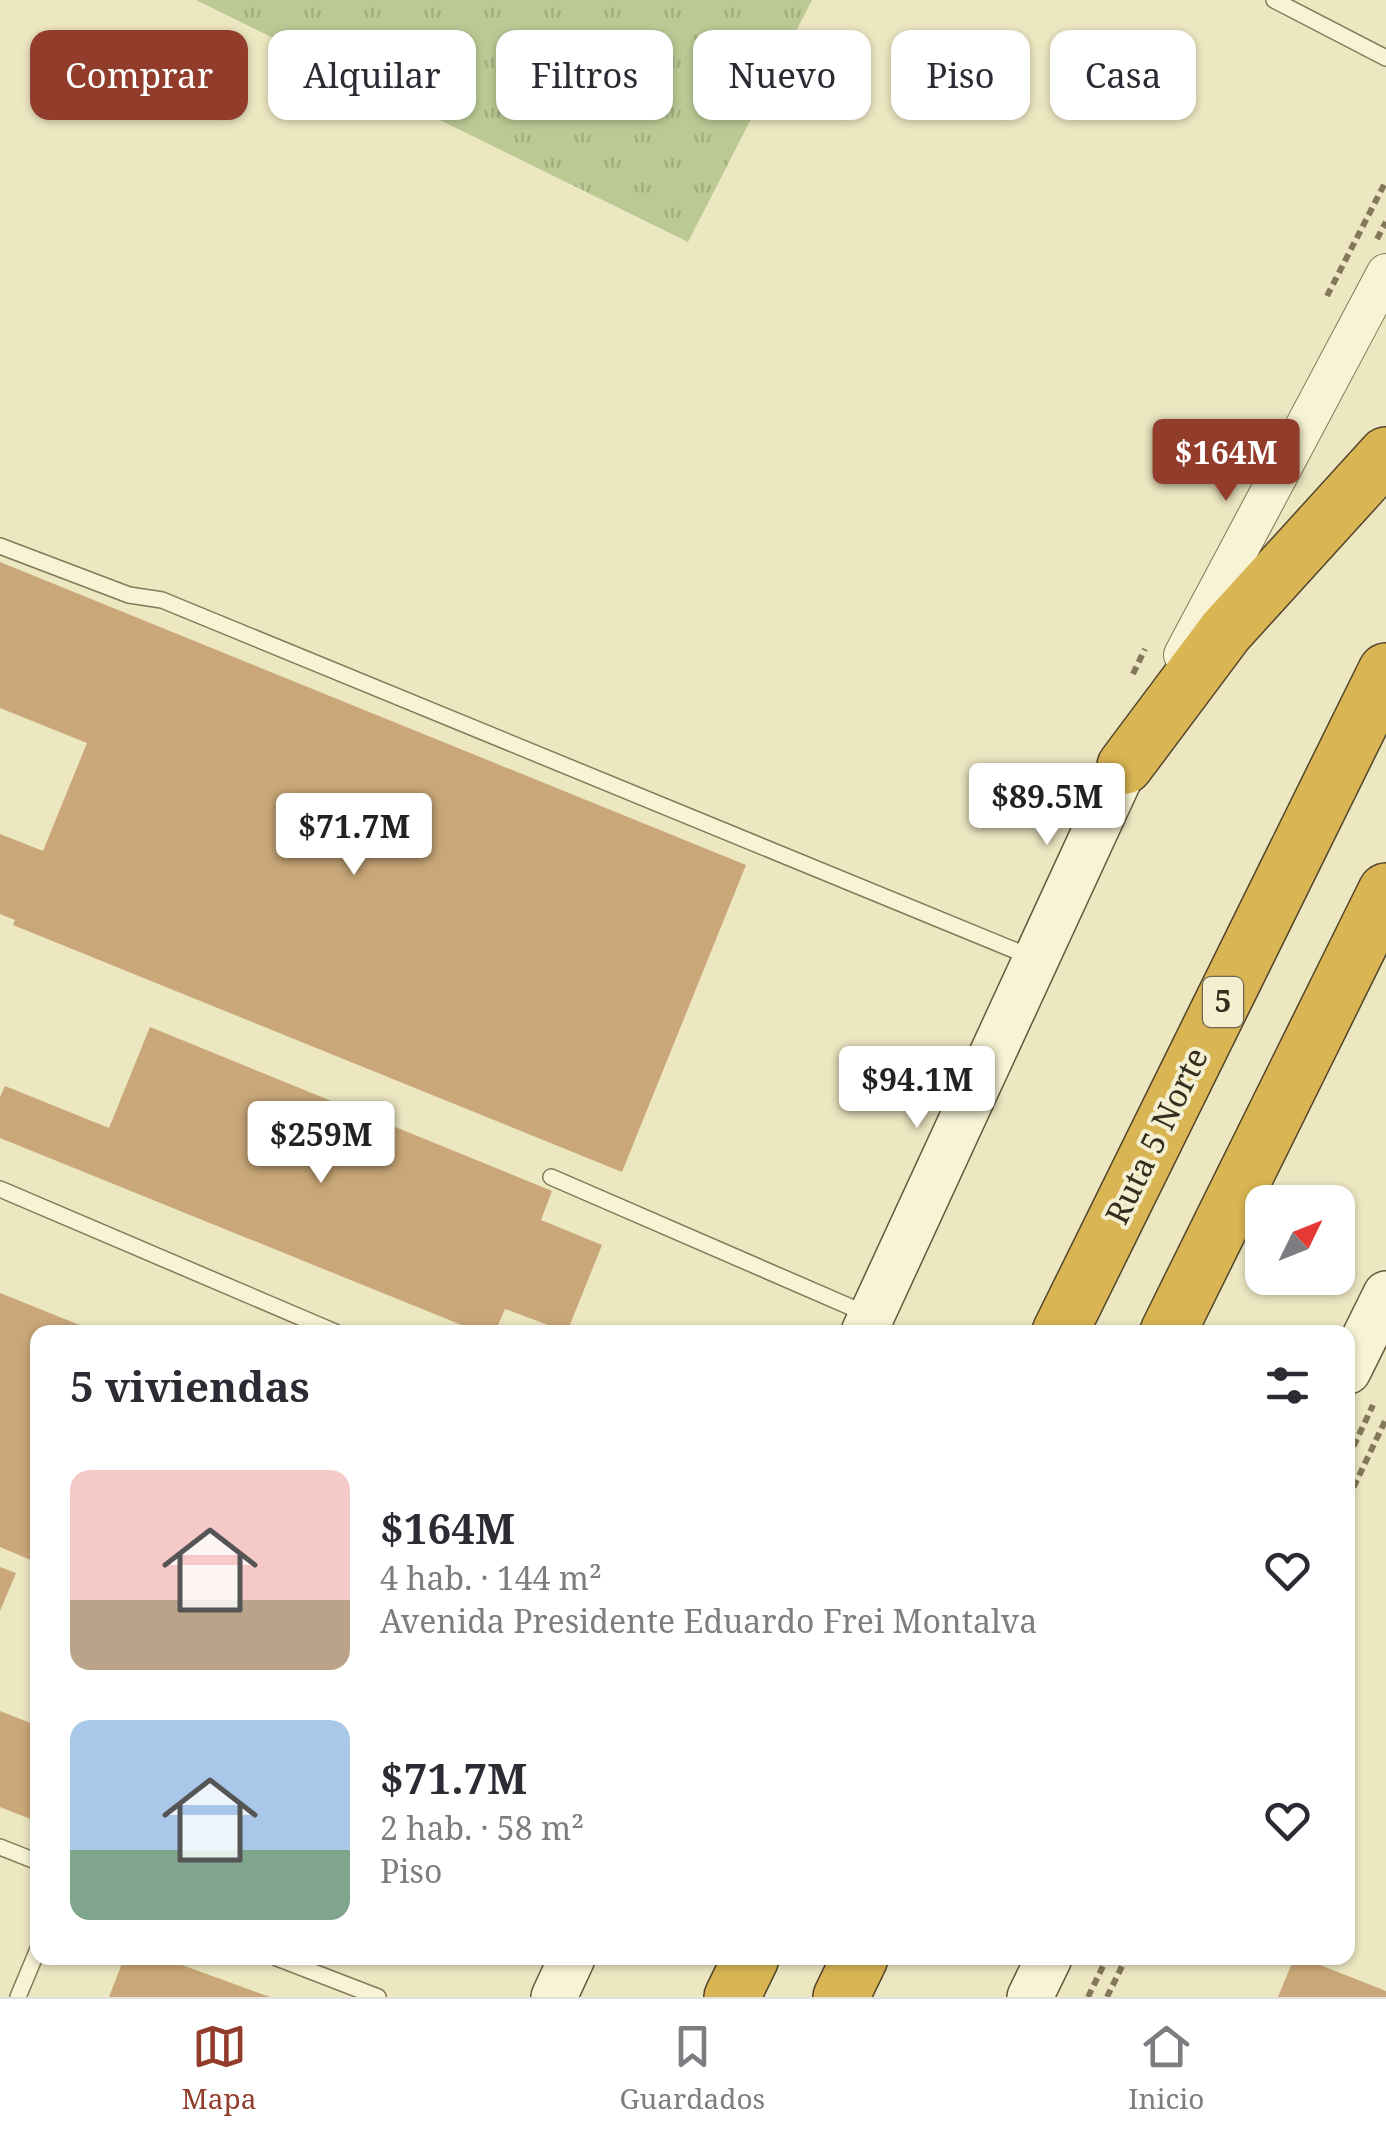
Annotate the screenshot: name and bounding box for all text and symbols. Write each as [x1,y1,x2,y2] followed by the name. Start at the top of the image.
[30,30,248,120] chip: Comprar
[268,30,476,120] chip: Alquilar
[496,30,673,120] chip: Filtros
[693,30,871,120] chip: Nuevo
[891,30,1030,120] chip: Piso
[1050,30,1196,120] chip: Casa
[1156,419,1296,504] pin: $164M
[1175,430,1277,473] text: $164M
[966,763,1128,848] pin: $89.5M
[991,774,1103,817] text: $89.5M
[273,793,435,878] pin: $71.7M
[298,804,410,847] text: $71.7M
[1203,977,1243,1027] road number: 5
[1094,1040,1217,1231] street label: Ruta 5 Norte
[836,1046,998,1131] pin: $94.1M
[861,1057,973,1100] text: $94.1M
[251,1101,391,1186] pin: $259M
[270,1112,372,1155] text: $259M
[1245,1185,1355,1295] north arrow
[1245,1185,1355,1295] map controls
[70,1357,310,1414] text: 5 viviendas
[1260,1358,1315,1413] icon: filters
[380,1499,515,1556] text: $164M
[150,1510,270,1630] icon: home
[1260,1543,1315,1598] icon: heart
[380,1556,602,1599] text: 4 hab. · 144 m²
[380,1599,1037,1642] text: Avenida Presidente Eduardo Frei Montalva
[380,1749,527,1806] text: $71.7M
[150,1760,270,1880] icon: home
[1260,1793,1315,1848] icon: heart
[380,1806,584,1849] text: 2 hab. · 58 m²
[380,1849,442,1892] text: Piso
[182,2019,257,2117] tab: Mapa
[620,2019,765,2117] tab: Guardados
[1128,2019,1204,2117] tab: Inicio

